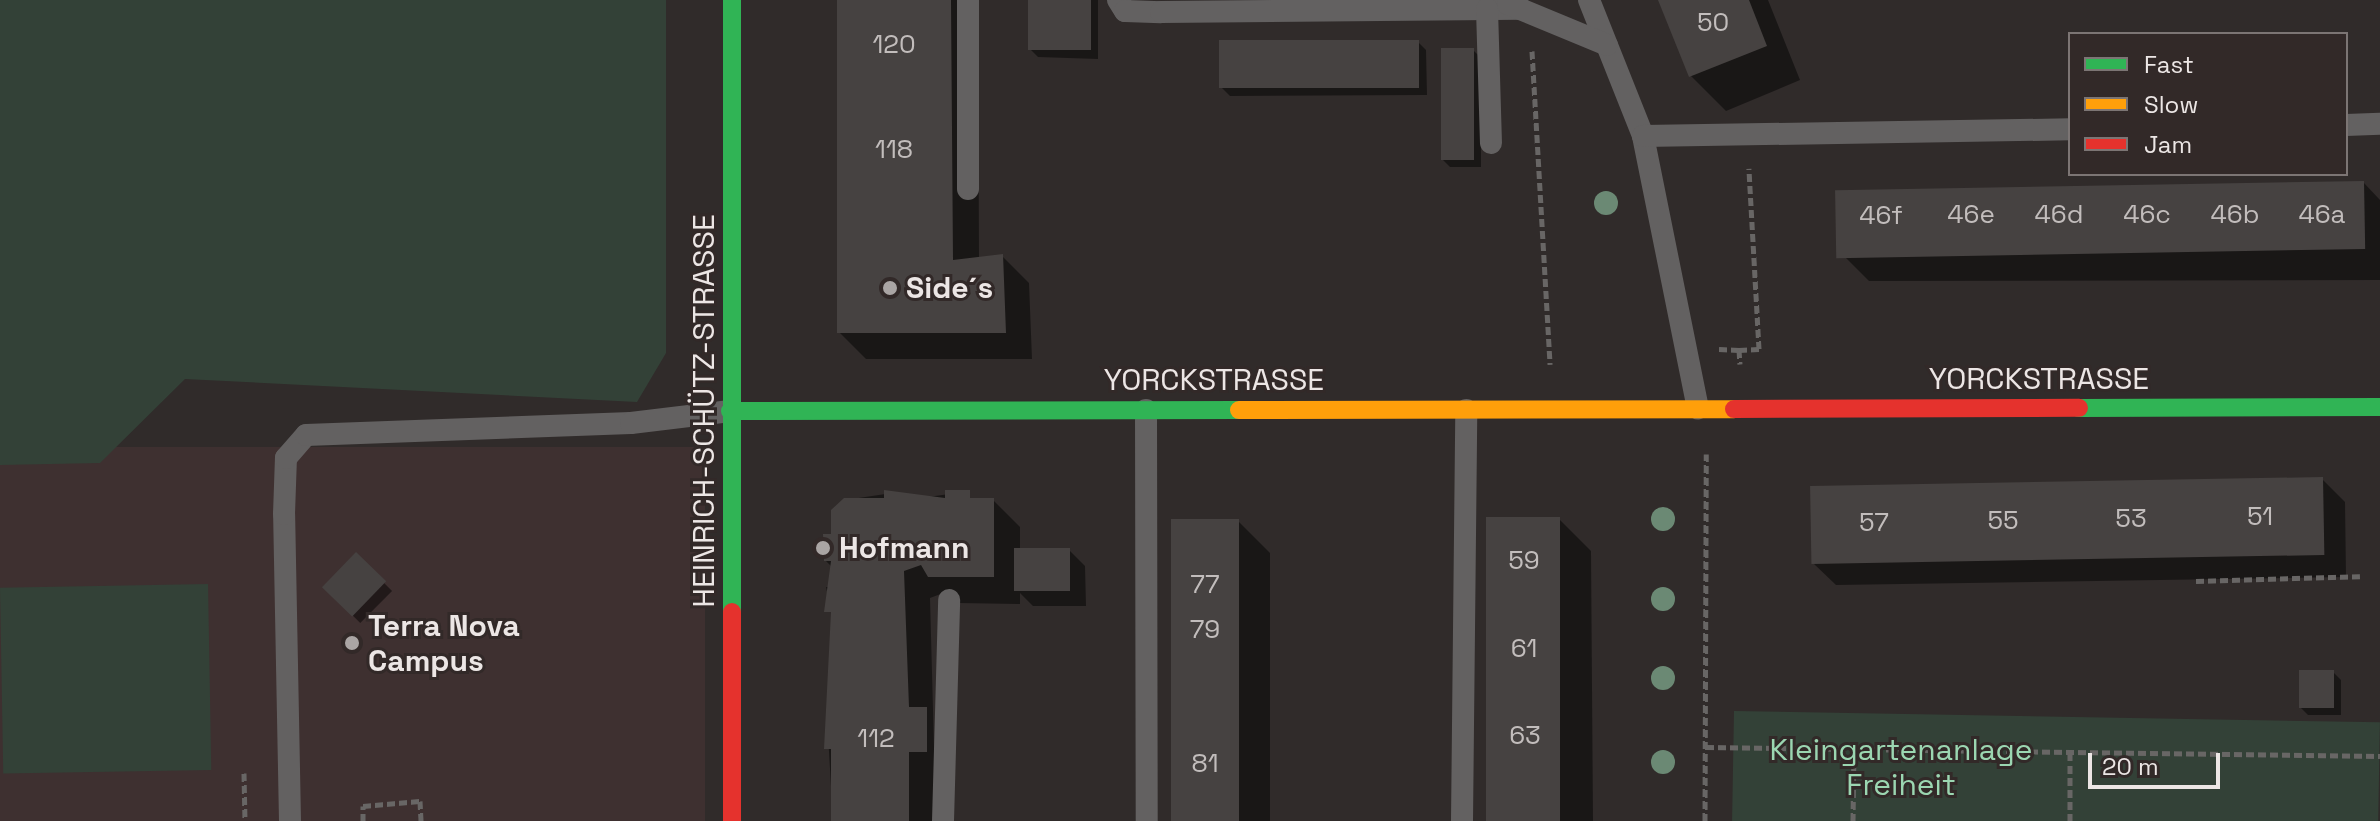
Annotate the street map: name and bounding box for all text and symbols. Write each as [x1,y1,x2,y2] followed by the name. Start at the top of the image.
[1697,7,1729,39] house number: 50
[872,29,916,61] house number: 120
[2068,32,2348,176] legend
[2144,49,2194,80] text: Fast
[2144,89,2198,120] text: Slow
[2144,129,2192,160] text: Jam
[875,134,913,166] house number: 118
[1947,199,1995,231] house number: 46e
[2035,199,2083,231] house number: 46d
[2123,199,2171,231] house number: 46c
[2211,199,2259,231] house number: 46b
[2298,199,2346,231] house number: 46a
[1859,200,1903,232] house number: 46f
[686,214,722,608] street label: HEINRICH-SCHÜTZ-STRASSE
[906,270,993,306] place label: Side´s
[881,279,899,297] marker: Side´s
[1929,361,2149,397] street label: YORCKSTRASSE
[1104,362,1324,398] street label: YORCKSTRASSE
[2247,501,2273,533] house number: 51
[2115,503,2147,535] house number: 53
[1987,505,2019,537] house number: 55
[1859,507,1889,539] house number: 57
[839,530,970,566] place label: Hofmann
[814,539,832,557] marker: Hofmann
[1508,545,1540,577] house number: 59
[1190,569,1220,601] house number: 77
[368,608,520,678] place label: Terra Nova Campus
[1190,614,1220,646] house number: 79
[1511,633,1537,665] house number: 61
[343,634,361,652] marker: Terra Nova Campus
[1509,720,1541,752] house number: 63
[857,723,895,755] house number: 112
[1769,732,2033,802] park label: Kleingartenanlage Freiheit
[2092,737,2224,787] scale bar
[1191,748,1219,780] house number: 81
[2102,751,2159,782] text: 20 m

